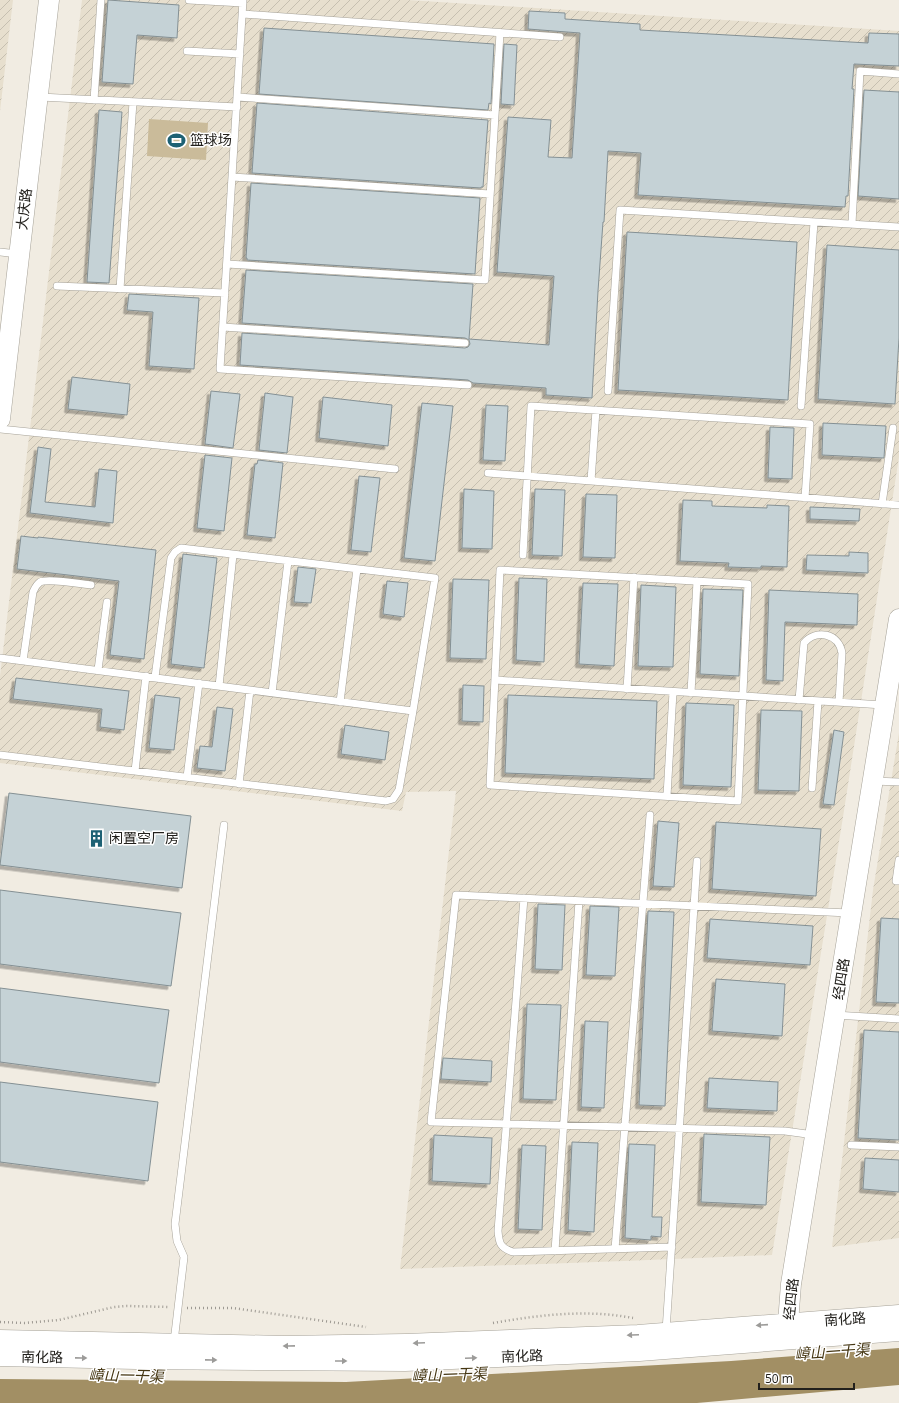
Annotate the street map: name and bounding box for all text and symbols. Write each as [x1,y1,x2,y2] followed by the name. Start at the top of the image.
[167,130,187,150] sports icon: 篮球场
[190,130,232,149] place label: 篮球场
[12,187,35,231] street label: 大庆路
[86,828,106,848] building icon: 闲置空厂房
[109,828,179,847] place label: 闲置空厂房
[828,957,853,1001] street label: 经四路
[779,1277,802,1321] street label: 经四路
[823,1308,867,1329] street label: 南化路
[756,1322,768,1329] one-way arrow
[627,1331,639,1338] one-way arrow
[794,1338,872,1364] water label: 嶂山一干渠
[413,1340,425,1347] one-way arrow
[282,1343,295,1349] one-way arrow
[501,1345,543,1366] street label: 南化路
[21,1347,63,1366] street label: 南化路
[75,1355,88,1361] one-way arrow
[465,1355,477,1362] one-way arrow
[205,1357,218,1363] one-way arrow
[335,1358,348,1364] one-way arrow
[411,1363,489,1385] water label: 嶂山一干渠
[88,1364,166,1386] water label: 嶂山一干渠
[759,1365,854,1391] scale bar
[765,1370,793,1387] text: 50 m

